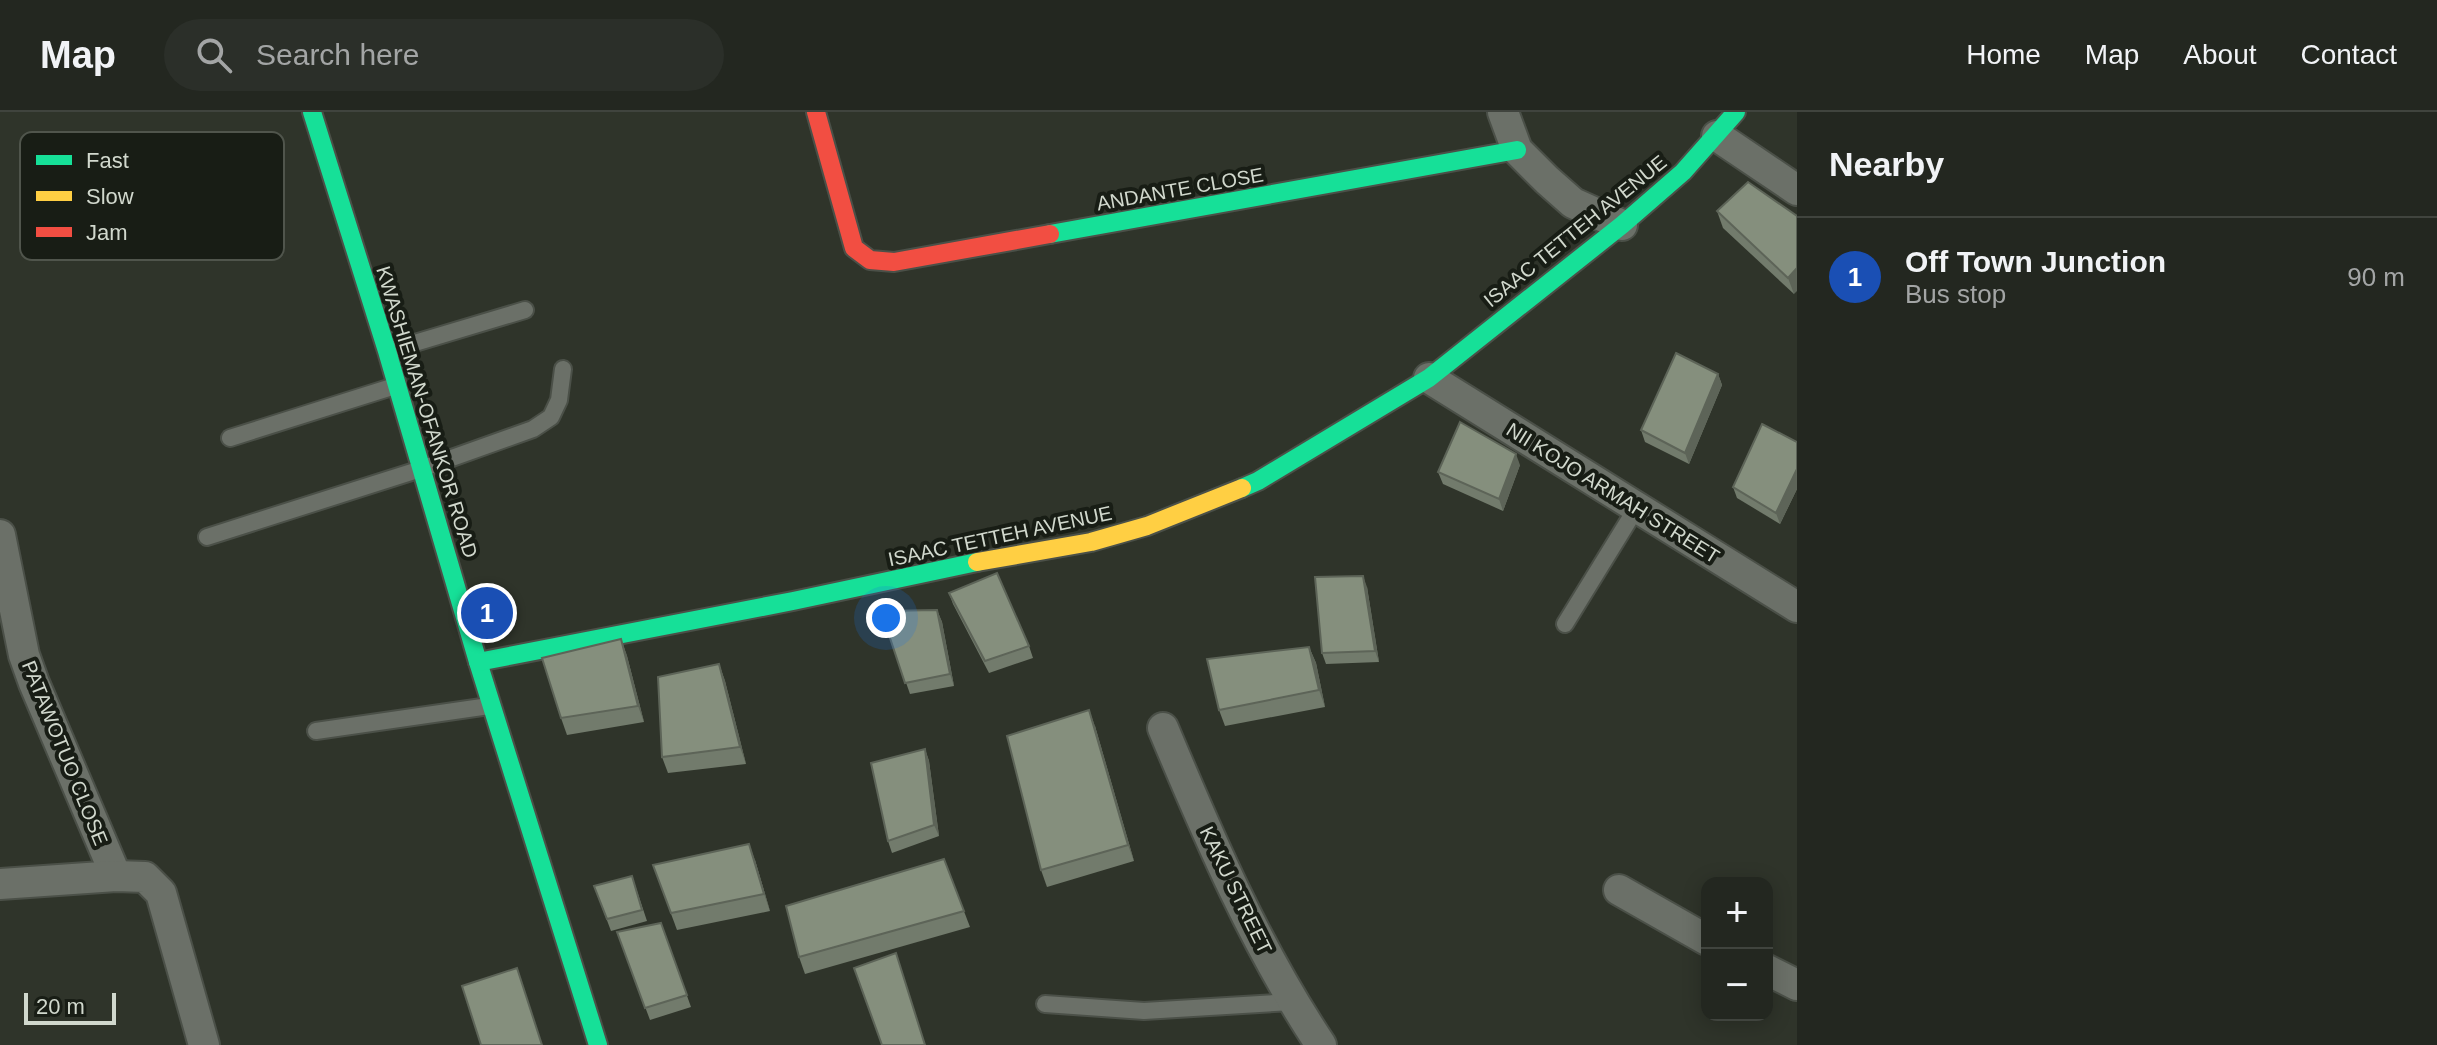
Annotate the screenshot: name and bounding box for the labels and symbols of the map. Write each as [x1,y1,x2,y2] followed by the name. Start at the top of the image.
[20,132,284,260] legend
[86,148,129,173] text: Fast
[1479,151,1671,311] street label: ISAAC TETTEH AVENUE
[1095,163,1265,215] street label: ANDANTE CLOSE
[86,184,134,209] text: Slow
[86,220,128,245] text: Jam
[372,264,482,560] street label: KWASHIEMAN-OFANKOR ROAD
[1503,418,1723,568] street label: NII KOJO ARMAH STREET
[886,502,1114,570] street label: ISAAC TETTEH AVENUE
[461,583,513,643] pin: 1
[866,598,906,638] your location
[18,658,112,848] street label: PATAWOTUO CLOSE
[1196,823,1276,957] street label: KAKU STREET
[24,989,116,1025] scale bar

